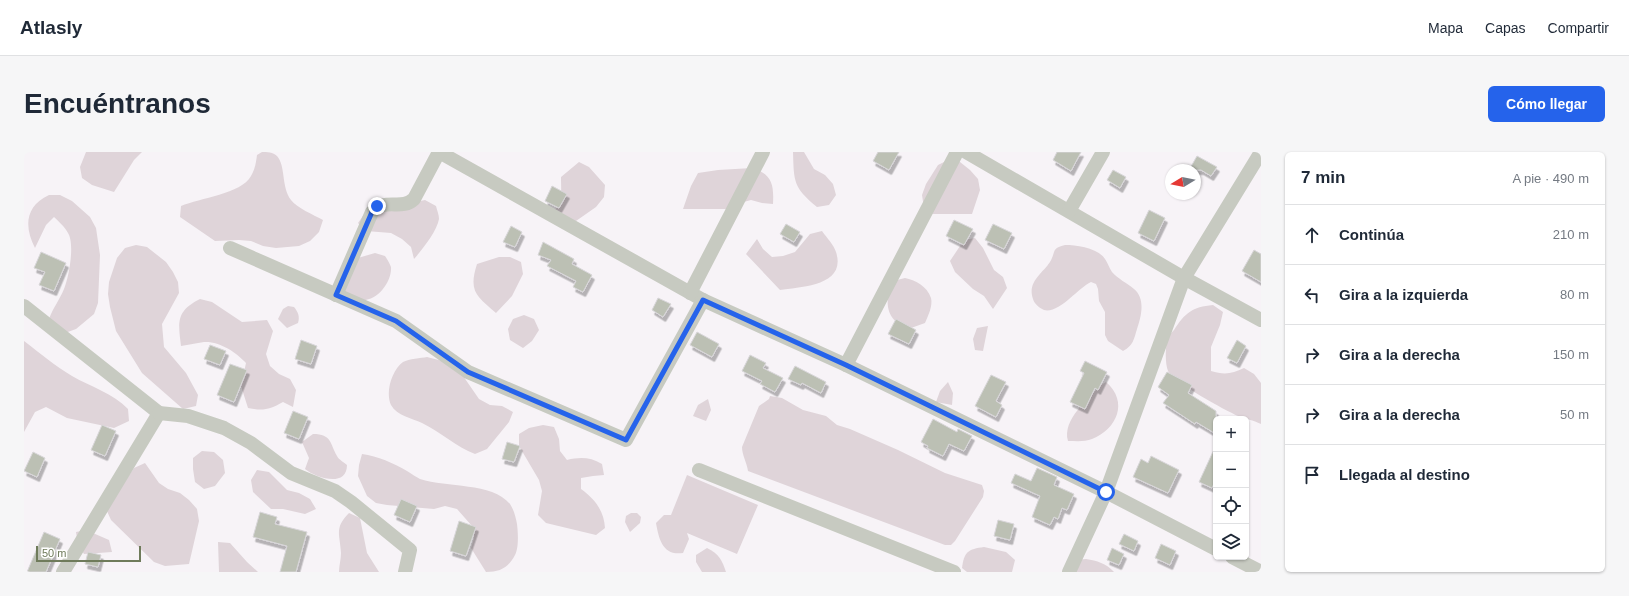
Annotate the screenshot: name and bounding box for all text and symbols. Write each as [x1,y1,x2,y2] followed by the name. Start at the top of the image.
[20,17,82,38] text: Atlasly
[1428,20,1463,36] text: Mapa
[1485,20,1526,36] text: Capas
[1548,20,1609,36] text: Compartir
[1488,86,1605,122] button: Cómo llegar
[24,88,211,119] text: Encuéntranos
[1165,164,1201,200] north arrow
[1301,168,1345,187] text: 7 min
[1512,171,1589,186] text: A pie · 490 m
[368,197,386,215] route end
[1301,224,1323,246] icon: ahead
[1339,226,1404,243] text: Continúa
[1553,227,1589,242] text: 210 m
[1301,284,1323,306] icon: left
[1339,286,1468,303] text: Gira a la izquierda
[1560,287,1589,302] text: 80 m
[1301,344,1323,366] icon: right
[1339,346,1460,363] text: Gira a la derecha
[1553,347,1589,362] text: 150 m
[1301,404,1323,426] icon: right
[1339,406,1460,423] text: Gira a la derecha
[1560,407,1589,422] text: 50 m
[1213,416,1249,560] map controls
[1213,416,1249,452] button: +
[1213,452,1249,488] button: −
[1301,464,1323,486] icon: arrive
[1339,466,1470,483] text: Llegada al destino
[1097,483,1115,501] route start
[1213,488,1249,524] button: locate
[1213,524,1249,560] button: layers
[36,544,141,563] scale bar
[42,547,66,559] text: 50 m

